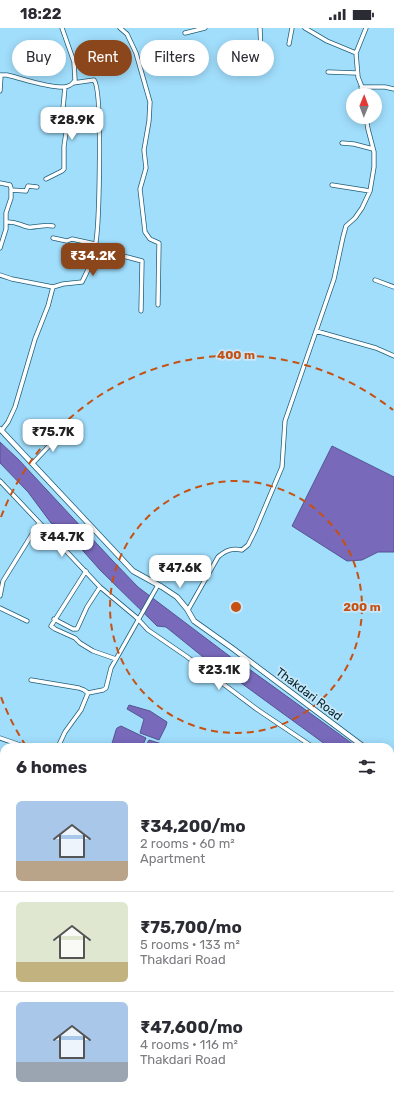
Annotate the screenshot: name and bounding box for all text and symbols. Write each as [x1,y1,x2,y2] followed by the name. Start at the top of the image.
[20,5,62,23] text: 18:22
[12,40,66,76] chip: Buy
[74,40,132,76] chip: Rent
[140,40,209,76] chip: Filters
[217,40,274,76] chip: New
[346,88,382,124] north arrow
[346,88,382,124] map controls
[39,107,105,141] pin: ₹28.9K
[49,112,95,127] text: ₹28.9K
[60,243,126,277] pin: ₹34.2K
[70,248,116,263] text: ₹34.2K
[217,348,255,362] text: 400 m
[20,419,86,453] pin: ₹75.7K
[32,424,74,439] text: ₹75.7K
[29,524,95,558] pin: ₹44.7K
[40,529,84,544] text: ₹44.7K
[147,555,213,589] pin: ₹47.6K
[158,560,202,575] text: ₹47.6K
[229,600,243,614] centre of rings
[343,600,381,614] text: 200 m
[186,657,252,691] pin: ₹23.1K
[198,662,240,677] text: ₹23.1K
[273,665,345,723] street label: Thakdari Road
[356,756,378,778] icon: filters
[16,757,87,777] text: 6 homes
[140,816,246,836] text: ₹34,200/mo
[48,817,96,865] icon: home
[140,836,235,851] text: 2 rooms · 60 m²
[140,851,205,866] text: Apartment
[140,917,242,937] text: ₹75,700/mo
[48,918,96,966] icon: home
[140,937,240,952] text: 5 rooms · 133 m²
[140,952,226,967] text: Thakdari Road
[140,1017,243,1037] text: ₹47,600/mo
[48,1018,96,1066] icon: home
[140,1037,238,1052] text: 4 rooms · 116 m²
[140,1052,226,1067] text: Thakdari Road

